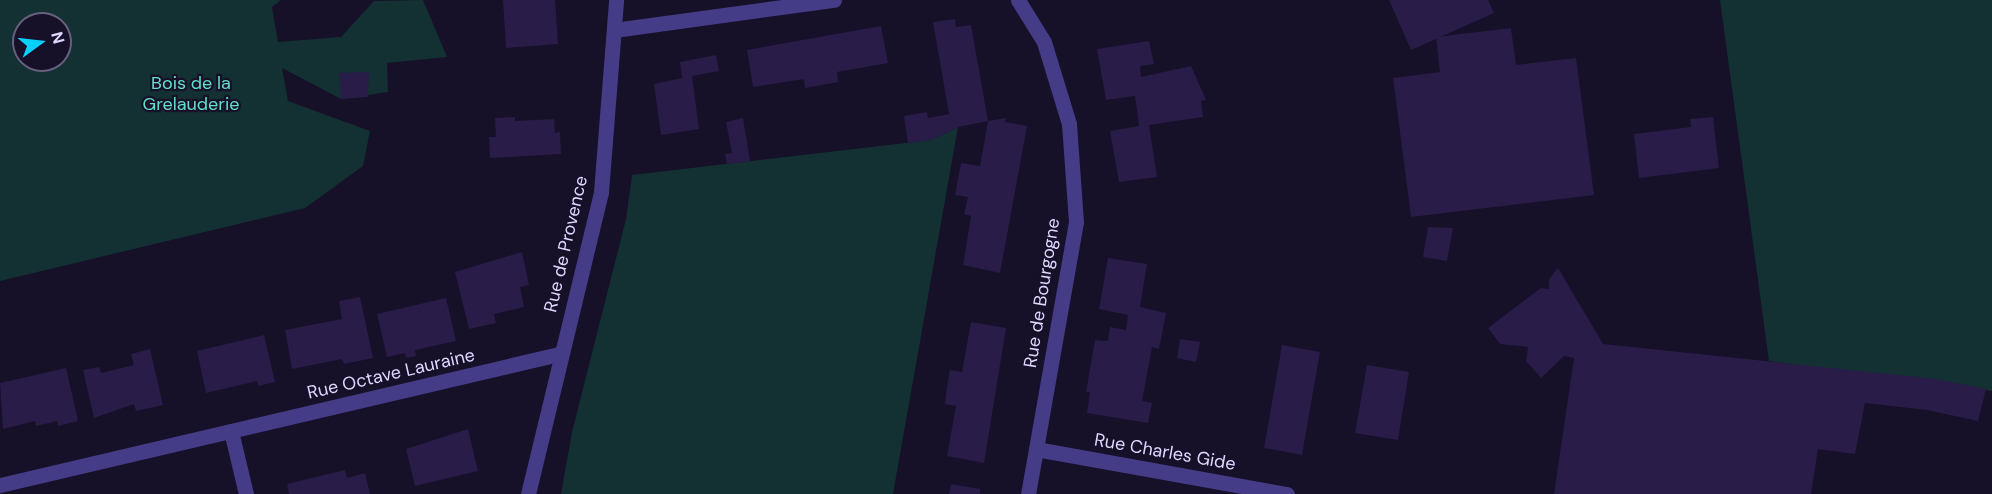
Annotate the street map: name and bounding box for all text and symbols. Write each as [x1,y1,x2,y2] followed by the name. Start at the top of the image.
[12,12,72,72] north arrow
[46,29,70,46] text: N
[142,73,240,116] park label: Bois de la Grelauderie
[540,174,592,314] street label: Rue de Provence
[1020,217,1064,369] street label: Rue de Bourgogne
[305,344,477,404] street label: Rue Octave Lauraine
[1093,429,1237,475] street label: Rue Charles Gide

